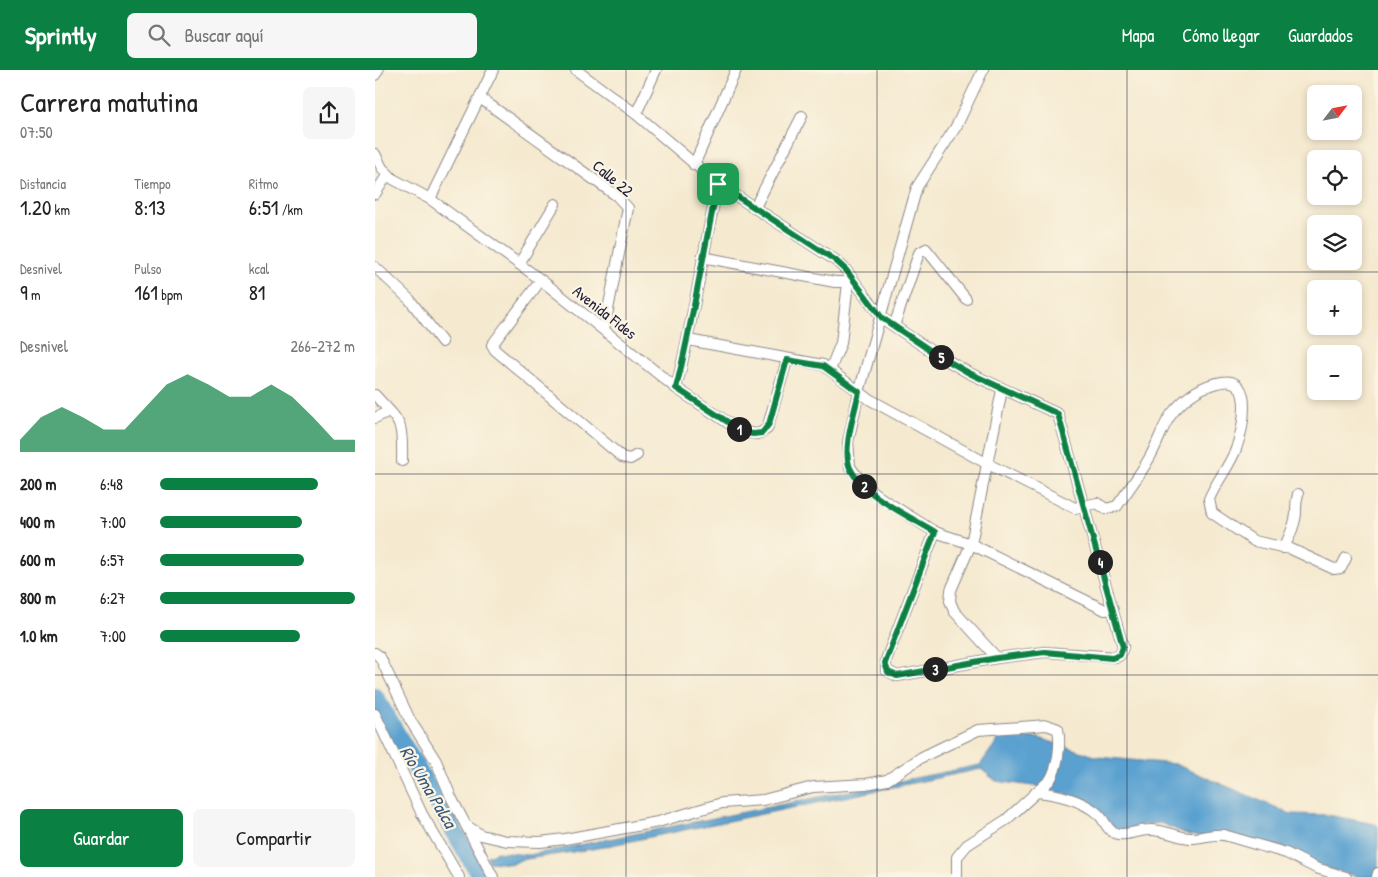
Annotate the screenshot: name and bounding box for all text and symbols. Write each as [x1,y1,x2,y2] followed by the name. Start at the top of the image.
[127,13,477,58] search box
[25,19,97,51] text: Sprintly
[145,21,173,49] icon: search
[185,22,264,48] text: Buscar aquí
[1122,23,1154,48] text: Mapa
[1182,23,1260,48] text: Cómo llegar
[1288,23,1353,48] text: Guardados
[20,83,198,121] text: Carrera matutina
[1307,85,1363,140] north arrow
[1307,85,1362,400] map controls
[303,87,355,139] button: share
[20,121,53,143] text: 07:50
[1307,150,1362,205] button: locate
[588,154,638,202] street label: Calle 22
[697,163,739,205] pin
[704,170,732,198] icon: arrive
[20,174,66,193] text: Distancia
[134,174,171,193] text: Tiempo
[249,174,278,193] text: Ritmo
[20,193,51,222] text: 1.20
[134,193,165,222] text: 8:13
[249,193,278,222] text: 6:51
[51,200,70,219] text: km
[278,200,303,219] text: /km
[1307,215,1362,270] button: layers
[20,259,62,278] text: Desnivel
[134,259,161,278] text: Pulso
[249,259,269,278] text: kcal
[20,278,28,307] text: 9
[134,278,158,307] text: 161
[249,278,265,307] text: 81
[568,280,642,344] street label: Avenida Fides
[1307,280,1362,335] button: +
[28,285,40,304] text: m
[158,285,182,304] text: bpm
[20,335,68,357] text: Desnivel
[291,335,355,357] text: 266–272 m
[929,344,953,370] pin: 5
[1307,345,1362,400] button: −
[939,348,944,367] text: 5
[727,416,751,442] pin: 1
[737,420,742,439] text: 1
[20,473,56,495] text: 200 m
[100,473,123,495] text: 6:48
[851,474,877,498] pin: 2
[861,477,868,496] text: 2
[20,511,55,533] text: 400 m
[100,511,126,533] text: 7:00
[20,549,55,571] text: 600 m
[100,549,125,571] text: 6:57
[1087,550,1113,574] pin: 4
[1098,553,1103,572] text: 4
[20,587,56,609] text: 800 m
[100,587,126,609] text: 6:27
[20,625,58,647] text: 1.0 km
[100,625,126,647] text: 7:00
[923,656,947,682] pin: 3
[932,660,939,679] text: 3
[394,741,464,834] water label: Río Uma Palca
[20,809,183,867] button: Guardar
[193,809,355,867] button: Compartir

